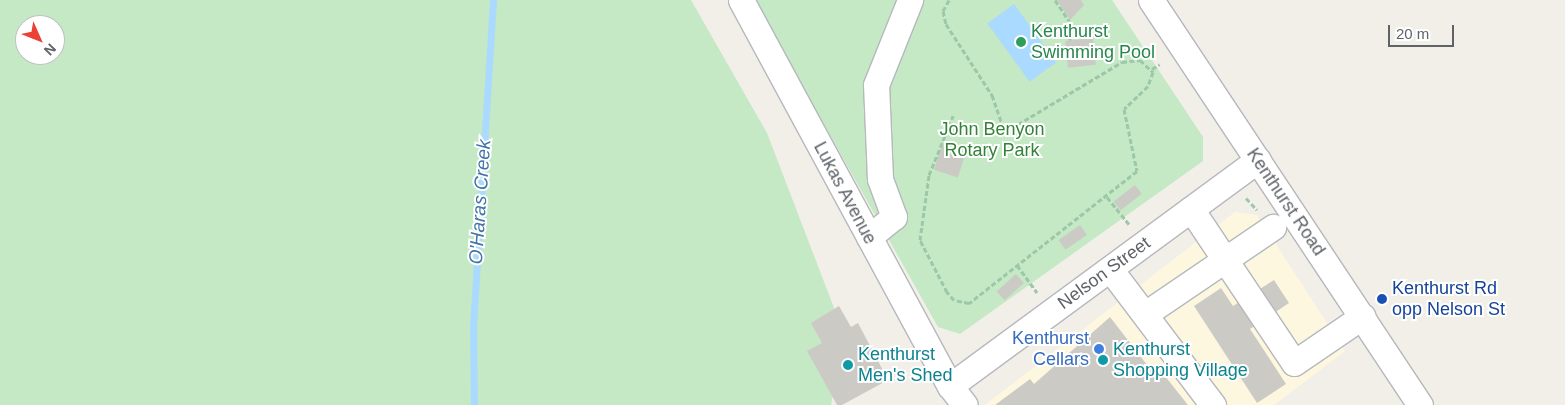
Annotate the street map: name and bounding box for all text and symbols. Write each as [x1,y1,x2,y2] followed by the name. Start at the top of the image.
[15,15,65,65] north arrow
[1390,15,1456,47] scale bar
[1031,21,1155,64] place label: Kenthurst Swimming Pool
[1396,25,1429,42] text: 20 m
[1015,36,1027,48] marker: Kenthurst Swimming Pool
[41,41,59,59] text: N
[939,119,1045,162] park label: John Benyon Rotary Park
[809,138,881,248] street label: Lukas Avenue
[464,139,496,265] water label: O'Haras Creek
[1242,144,1330,260] street label: Kenthurst Road
[1054,232,1154,314] street label: Nelson Street
[1392,278,1505,320] place label: Kenthurst Rd opp Nelson St
[1376,293,1388,305] marker: Kenthurst Rd opp Nelson St
[1012,328,1089,370] place label: Kenthurst Cellars
[1113,339,1248,382] place label: Kenthurst Shopping Village
[1093,343,1105,355] marker: Kenthurst Cellars
[858,344,952,386] place label: Kenthurst Men's Shed
[1097,354,1109,366] marker: Kenthurst Shopping Village
[842,359,854,371] marker: Kenthurst Men's Shed

